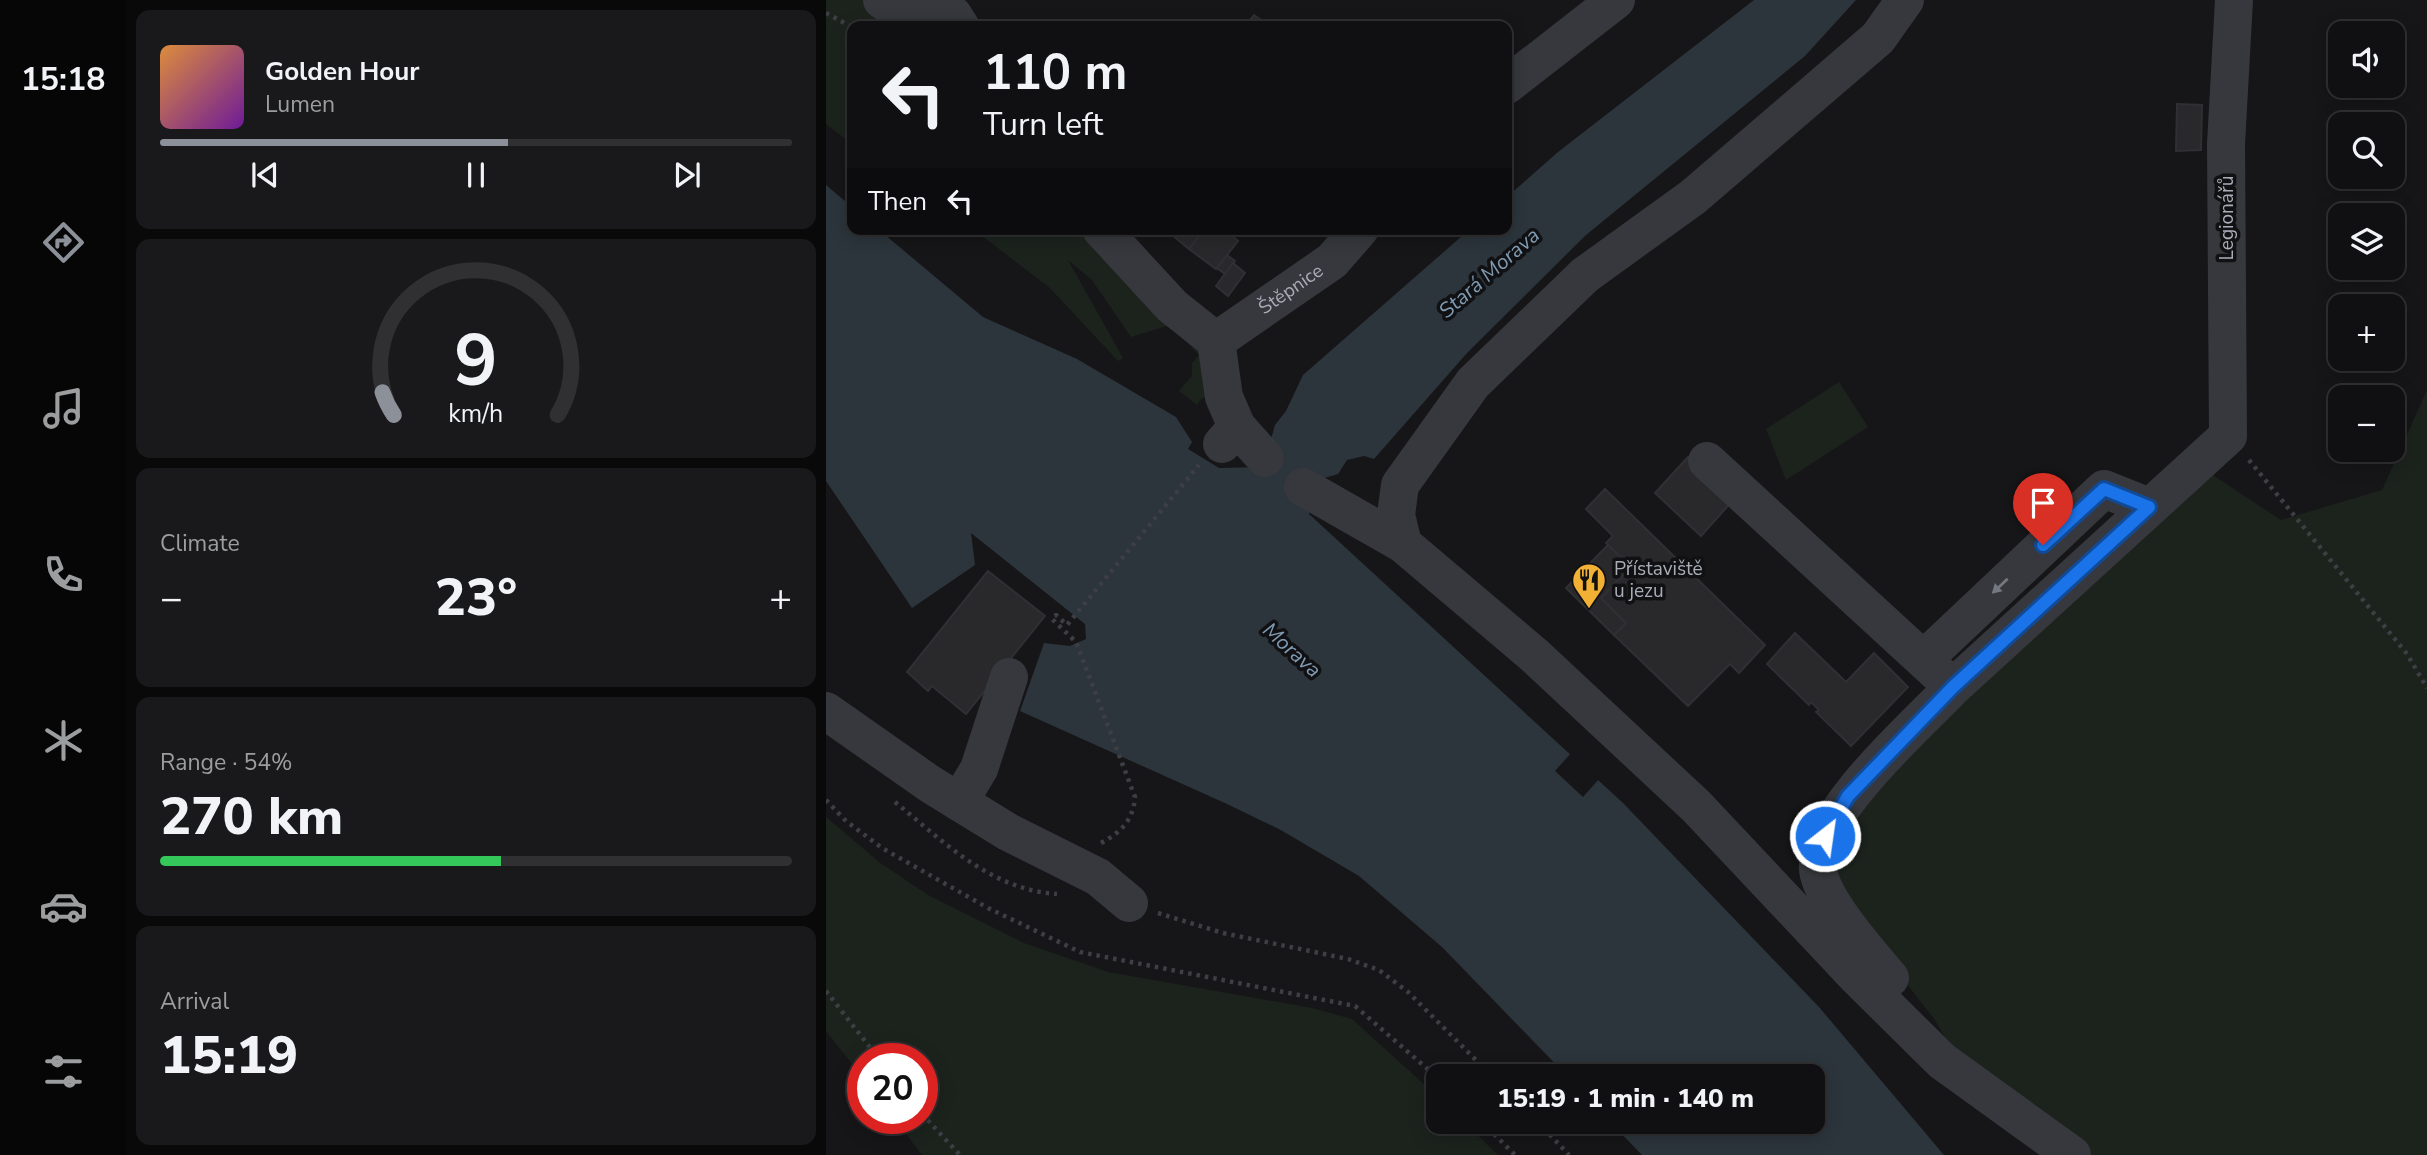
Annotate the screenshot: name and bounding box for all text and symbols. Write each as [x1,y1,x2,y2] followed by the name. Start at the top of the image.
[2328,21,2405,462] map controls
[2328,21,2405,98] button: sound
[983,39,1127,106] text: 110 m
[868,49,959,140] icon: left
[265,54,420,89] text: Golden Hour
[21,58,105,101] text: 15:18
[265,89,335,120] text: Lumen
[983,103,1103,146] text: Turn left
[2328,112,2405,189] button: search
[246,156,284,194] icon: previous
[457,156,495,194] icon: pause
[668,156,706,194] icon: next
[2214,176,2240,260] street label: Legionářů
[941,182,979,220] icon: left
[868,184,927,219] text: Then
[2328,203,2405,280] button: layers
[39,218,88,267] icon: directions
[1433,221,1545,325] water label: Stará Morava
[1253,258,1328,321] street label: Štěpnice
[2328,294,2405,371] button: +
[454,311,498,411] text: 9
[39,384,88,433] icon: music
[2328,385,2405,462] button: −
[448,396,504,430] text: km/h
[2013,473,2073,545] pin
[2024,484,2062,522] icon: arrive
[160,528,240,559] text: Climate
[39,550,88,599] icon: phone
[1614,556,1703,604] place label: Přístaviště u jezu
[1570,561,1608,610] restaurant icon: Přístaviště u jezu
[435,562,517,633] text: 23°
[160,573,183,624] text: −
[769,573,792,624] text: +
[1991,578,2009,594] one-way arrow
[1257,616,1327,684] water label: Morava
[39,716,88,765] icon: climate
[160,747,292,778] text: Range · 54%
[160,781,343,852] text: 270 km
[1788,799,1862,873] position arrow
[39,882,88,931] icon: car
[160,986,229,1017] text: Arrival
[160,1020,298,1091] text: 15:19
[847,1043,938,1134] speed limit sign: 20
[39,1047,88,1096] icon: filters
[1497,1081,1754,1116] text: 15:19 · 1 min · 140 m

